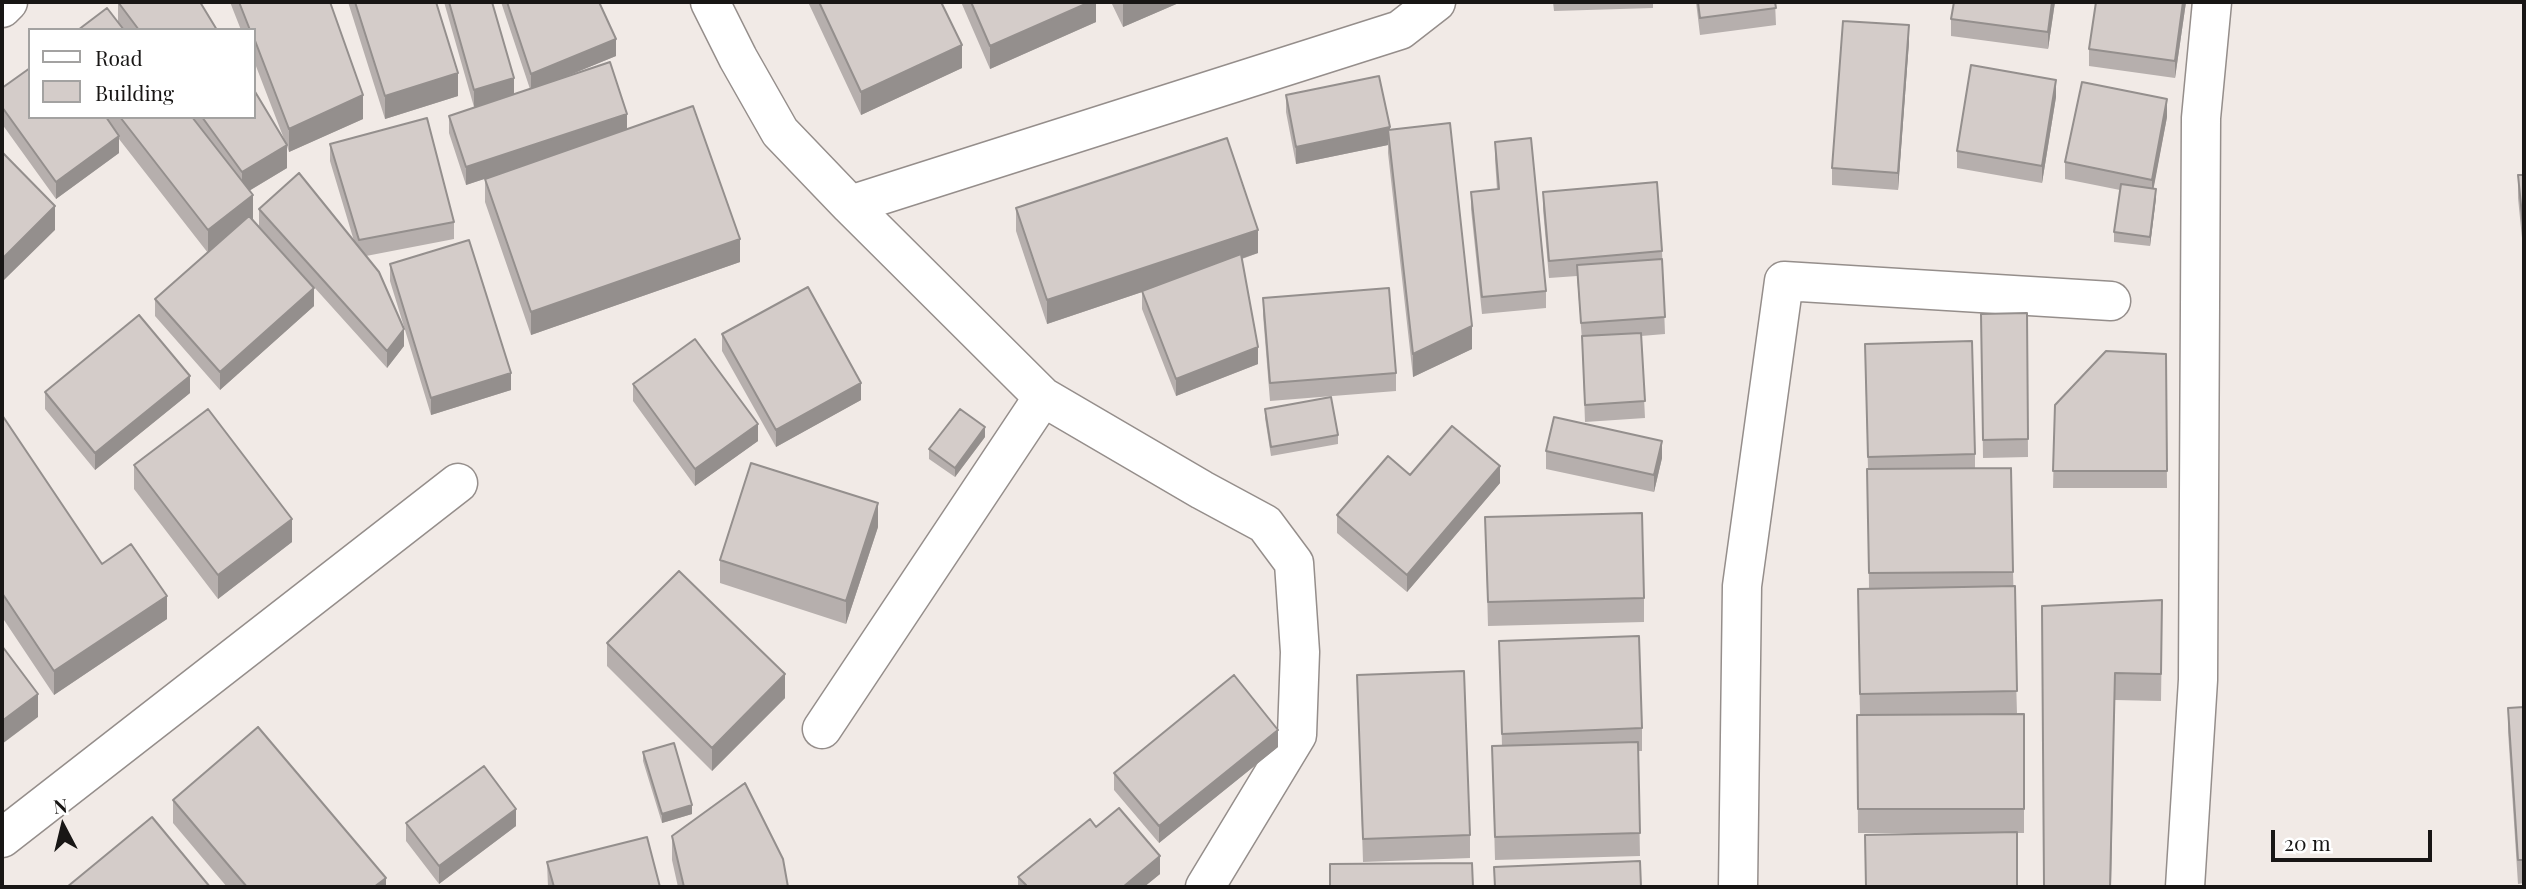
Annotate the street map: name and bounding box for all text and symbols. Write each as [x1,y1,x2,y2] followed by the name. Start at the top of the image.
[28,28,256,119] legend
[95,43,143,71] text: Road
[95,78,174,106] text: Building
[28,791,98,861] north arrow
[52,791,69,819] text: N
[2274,816,2435,860] scale bar
[2284,828,2331,856] text: 20 m

